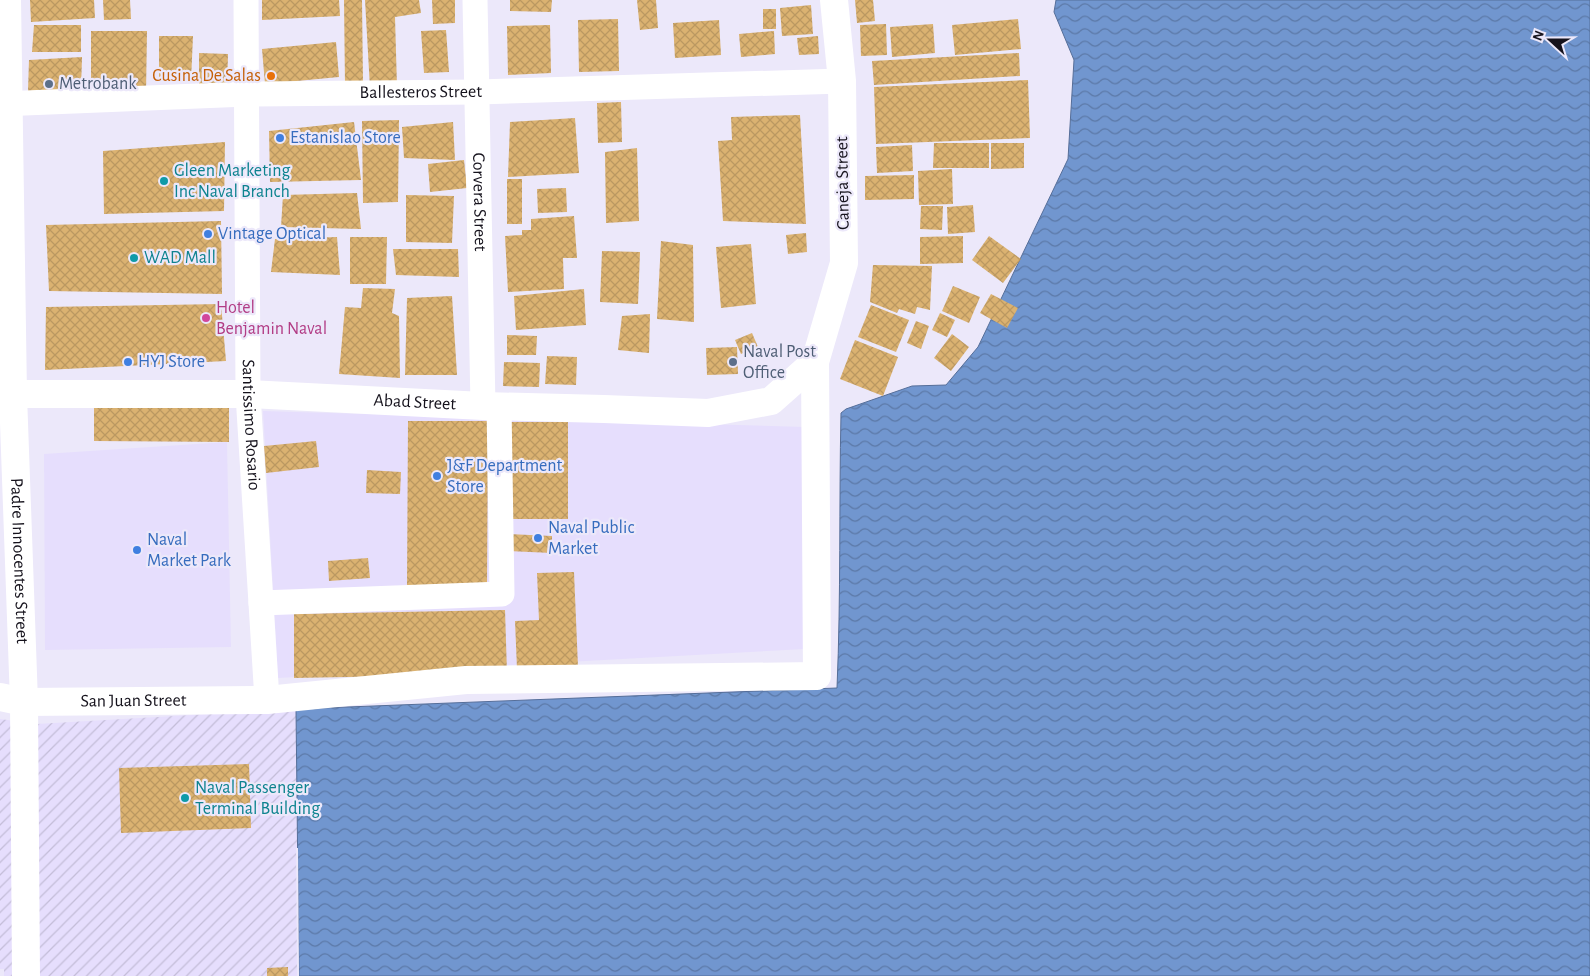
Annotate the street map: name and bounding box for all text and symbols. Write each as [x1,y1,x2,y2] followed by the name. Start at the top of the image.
[1525,15,1575,65] north arrow
[1531,29,1547,43] text: N
[152,67,261,85] place label: Cusina De Salas
[265,70,277,82] marker: Cusina De Salas
[59,75,137,93] place label: Metrobank
[43,78,55,90] marker: Metrobank
[360,83,483,102] street label: Ballesteros Street
[290,129,401,147] place label: Estanislao Store
[274,132,286,144] marker: Estanislao Store
[833,136,853,230] street label: Caneja Street
[469,152,489,252] street label: Corvera Street
[174,162,291,201] place label: Gleen Marketing Inc Naval Branch
[158,175,170,187] marker: Gleen Marketing Inc Naval Branch
[218,225,326,243] place label: Vintage Optical
[202,228,214,240] marker: Vintage Optical
[144,249,216,267] place label: WAD Mall
[128,252,140,264] marker: WAD Mall
[216,299,327,338] place label: Hotel Benjamin Naval
[200,312,212,324] marker: Hotel Benjamin Naval
[743,343,816,382] place label: Naval Post Office
[138,353,205,371] place label: HYJ Store
[122,356,134,368] marker: HYJ Store
[727,356,739,368] marker: Naval Post Office
[239,359,263,491] street label: Santissimo Rosario
[373,391,457,414] street label: Abad Street
[447,457,563,496] place label: J&F Department Store
[431,470,443,482] marker: J&F Department Store
[7,478,31,644] street label: Padre Innocentes Street
[548,519,634,558] place label: Naval Public Market
[147,531,232,570] place label: Naval Market Park
[532,532,544,544] marker: Naval Public Market
[131,544,143,556] marker: Naval Market Park
[80,692,187,711] street label: San Juan Street
[195,779,320,818] place label: Naval Passenger Terminal Building
[179,792,191,804] marker: Naval Passenger Terminal Building

